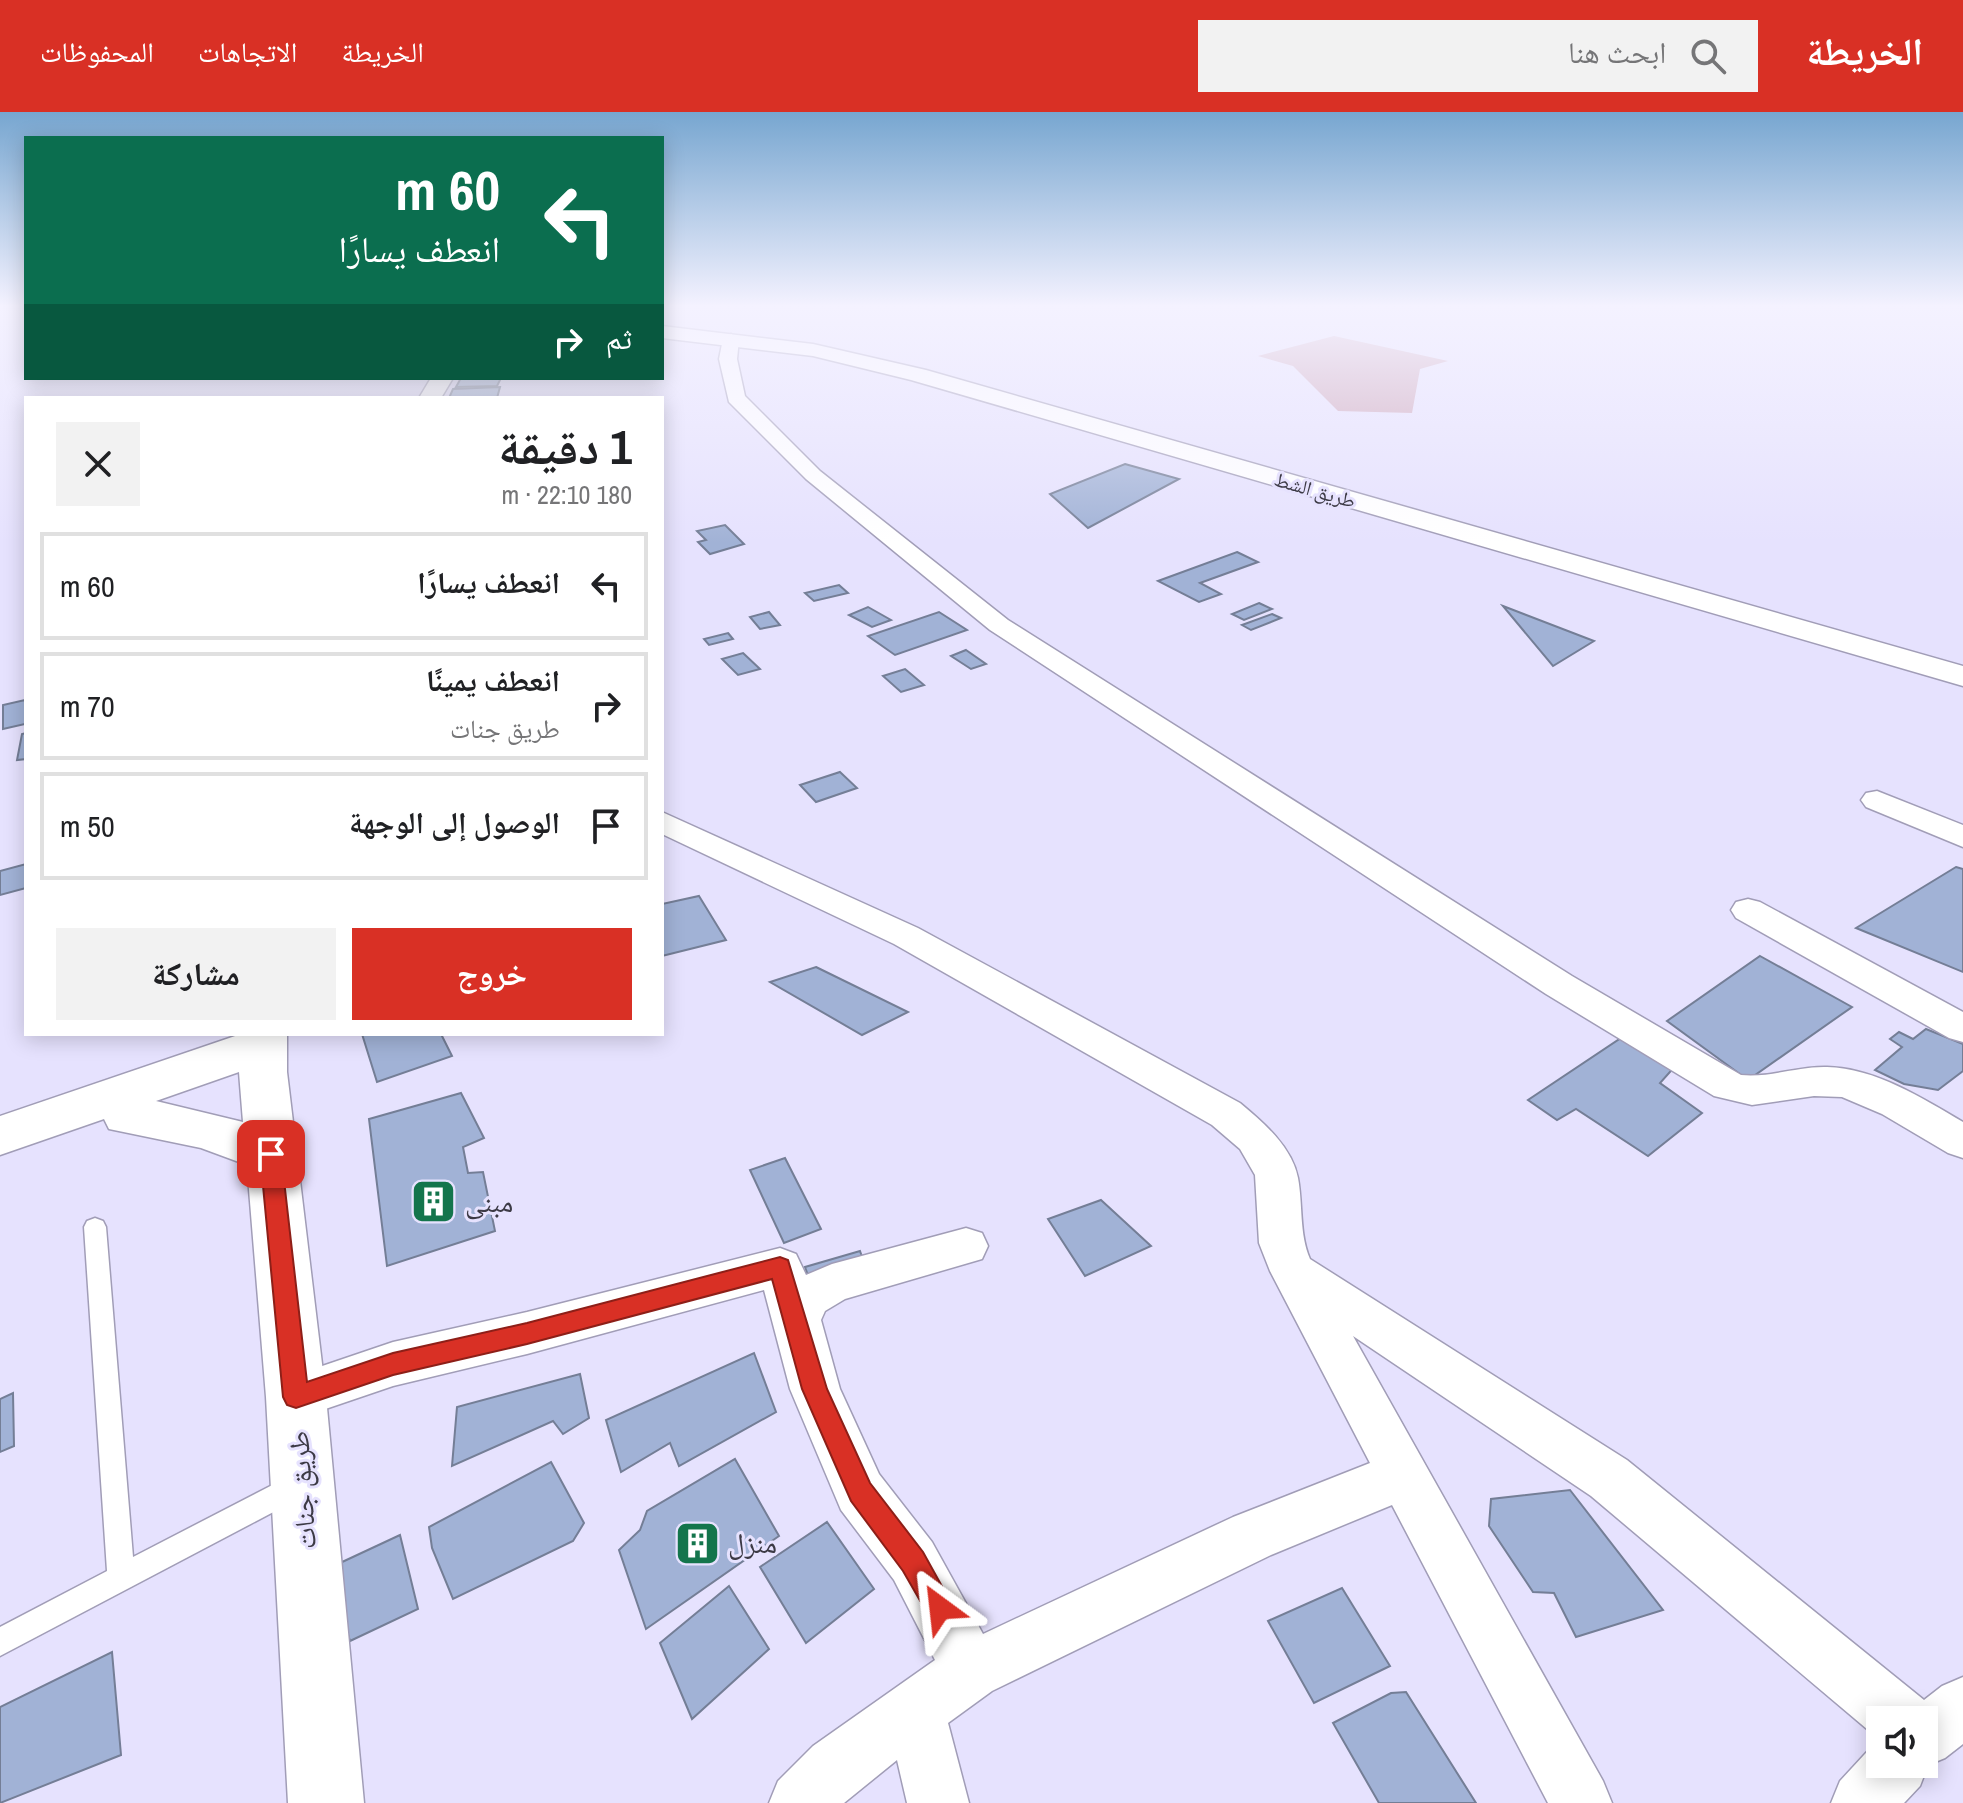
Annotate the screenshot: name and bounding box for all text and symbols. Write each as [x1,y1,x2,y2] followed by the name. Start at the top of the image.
[1198,20,1758,92] search box
[1806,26,1923,77] text: الخريطة
[1568,32,1666,72] text: ابحث هنا
[40,33,154,71] text: المحفوظات
[198,33,297,71] text: الاتجاهات
[341,33,424,71] text: الخريطة
[1686,34,1730,78] icon: search
[395,152,500,227] text: 60 m
[528,168,632,272] icon: left
[339,225,500,273] text: انعطف يسارًا
[606,318,632,358] text: ثم
[546,320,590,364] icon: right
[498,414,632,479] text: 1 دقيقة
[56,422,140,506] button: close
[1271,465,1359,514] street label: طريق الشط
[502,477,632,512] text: 180 m · 22:10
[417,562,560,602] text: انعطف يسارًا
[584,564,628,608] icon: left
[60,566,115,606] text: 60 m
[426,660,560,700] text: انعطف يمينًا
[584,684,628,728] icon: right
[60,686,115,726] text: 70 m
[450,711,560,746] text: طريق جنات
[349,802,560,842] text: الوصول إلى الوجهة
[584,804,628,848] icon: arrive
[60,806,115,846] text: 50 m
[56,928,336,1020] button: مشاركة
[352,928,632,1020] button: خروج
[237,1120,305,1188] pin
[249,1132,293,1176] icon: arrive
[410,1178,458,1226] building icon: مبنى
[465,1183,513,1221] place label: مبنى
[279,1430,325,1550] street label: طريق جنات
[673,1519,721,1567] building icon: منزل
[728,1524,777,1562] place label: منزل
[898,1566,982,1650] position arrow
[1866,1706,1938,1778] map controls
[1866,1706,1938,1778] button: sound

